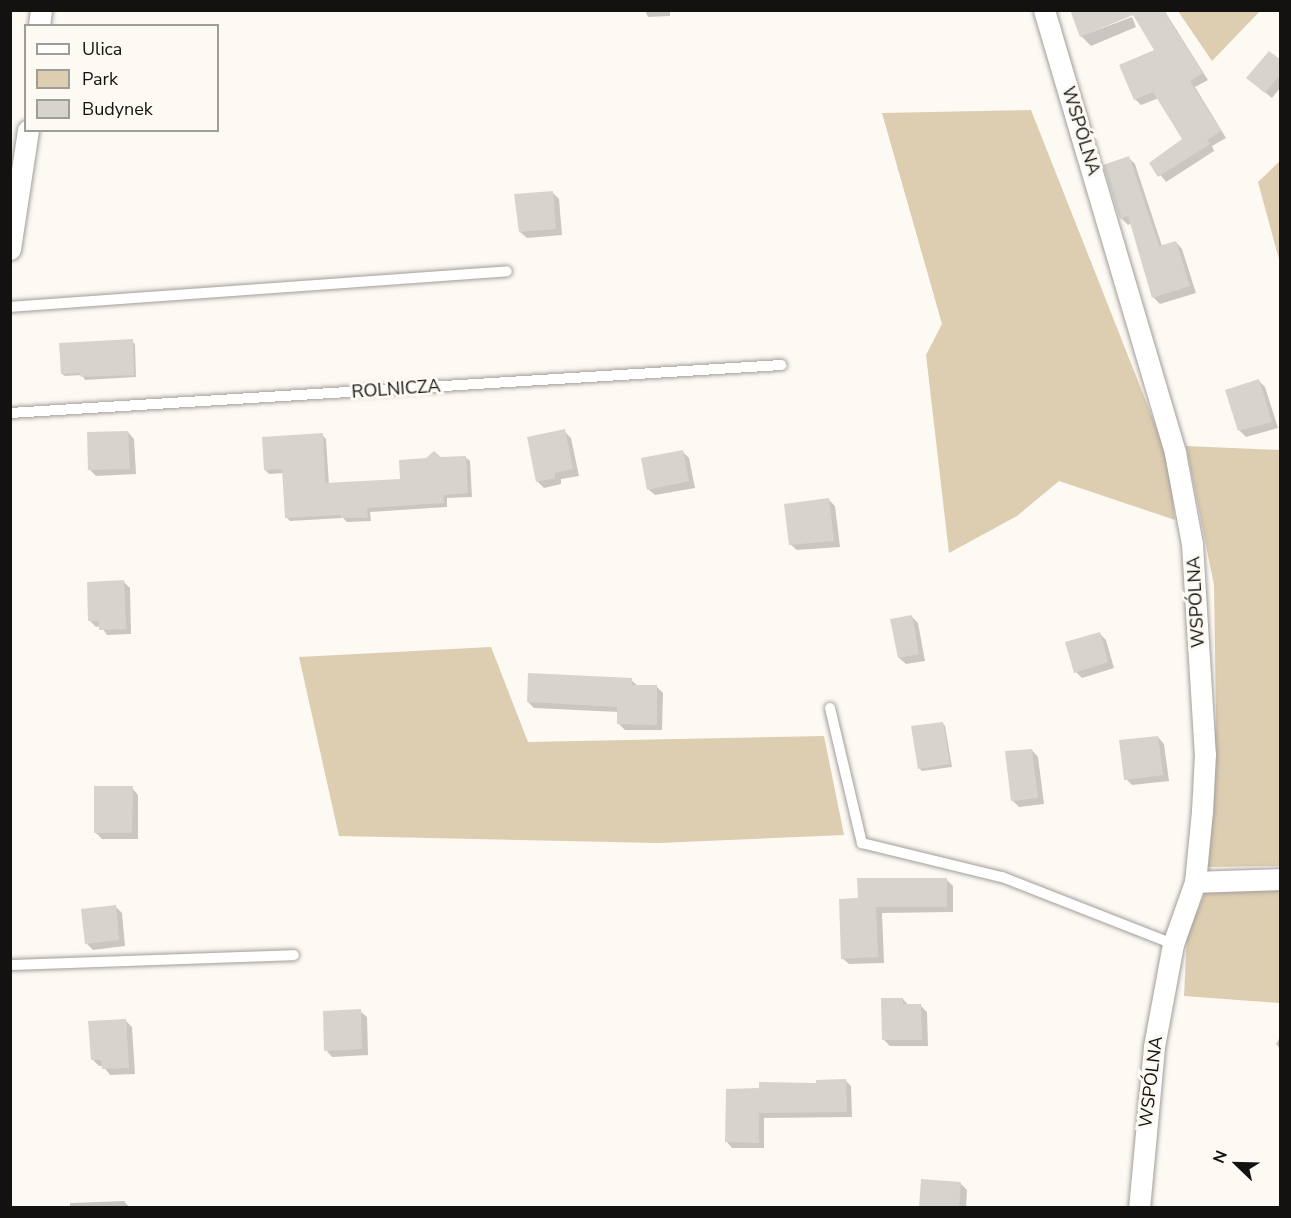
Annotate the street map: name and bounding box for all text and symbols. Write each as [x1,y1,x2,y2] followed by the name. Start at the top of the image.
[24,24,219,132] legend
[82,37,122,61] text: Ulica
[82,67,118,91] text: Park
[1057,84,1105,178] street label: WSPÓLNA
[82,97,153,121] text: Budynek
[351,375,441,403] street label: ROLNICZA
[1183,556,1209,648] street label: WSPÓLNA
[1135,1035,1167,1129] street label: WSPÓLNA
[1207,1134,1267,1194] north arrow
[1208,1147,1233,1167] text: N

